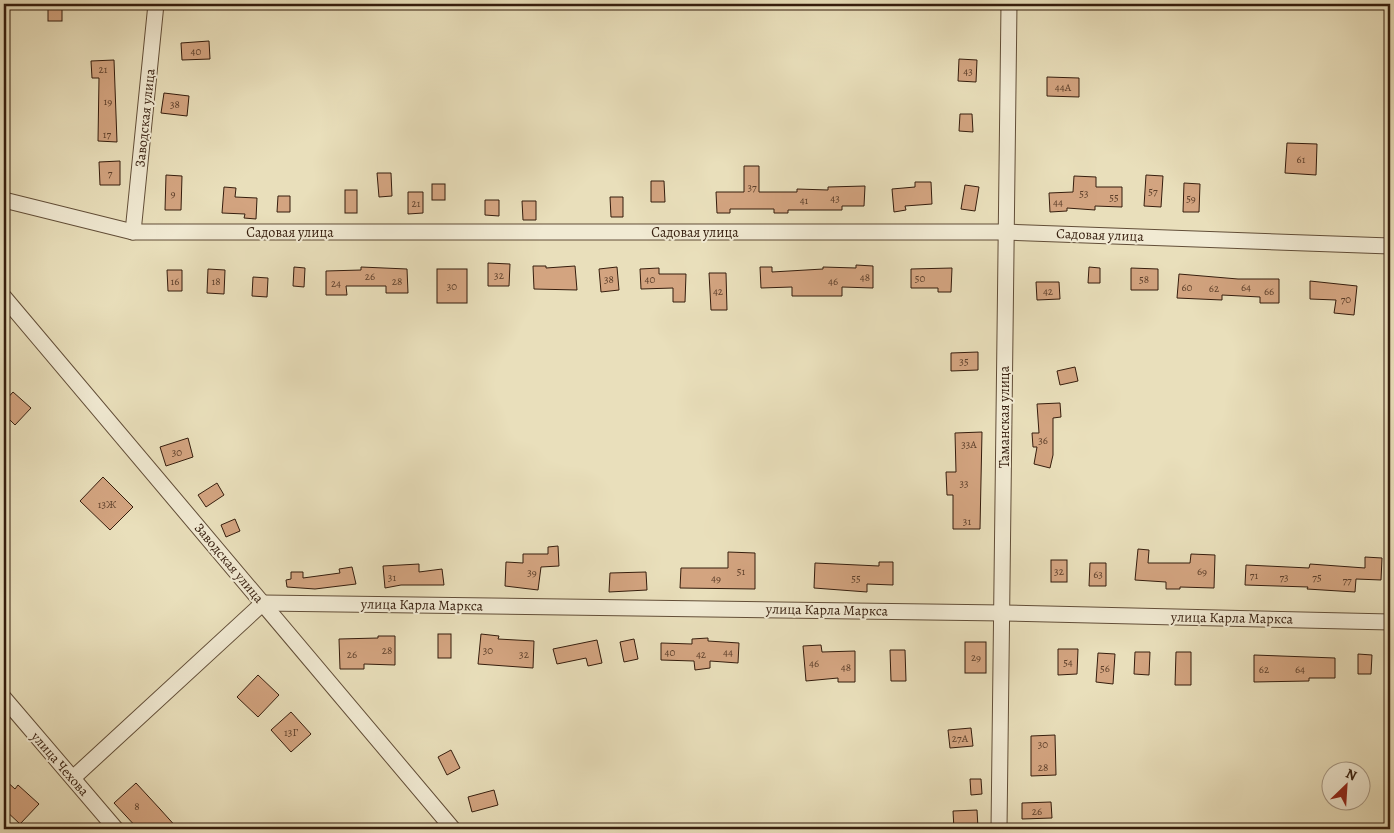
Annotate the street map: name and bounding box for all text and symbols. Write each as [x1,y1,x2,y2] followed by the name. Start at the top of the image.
[191,44,202,59] house number: 40
[99,62,108,77] house number: 21
[963,64,973,79] house number: 43
[130,67,160,168] street label: Заводская улица
[1055,80,1072,95] house number: 44А
[104,94,112,109] house number: 19
[170,97,180,112] house number: 38
[103,127,112,142] house number: 17
[1297,152,1306,167] house number: 61
[108,166,113,181] house number: 7
[747,180,757,195] house number: 37
[1148,184,1158,199] house number: 57
[170,186,176,201] house number: 9
[1079,186,1089,201] house number: 53
[1109,190,1119,205] house number: 55
[830,191,840,206] house number: 43
[1186,191,1196,206] house number: 59
[800,193,809,208] house number: 41
[1053,195,1063,210] house number: 44
[412,196,421,211] house number: 21
[246,223,334,242] street label: Садовая улица
[651,223,739,242] street label: Садовая улица
[1056,224,1145,246] street label: Садовая улица
[494,268,504,283] house number: 32
[365,269,375,284] house number: 26
[860,270,870,285] house number: 48
[915,271,925,286] house number: 50
[604,272,614,287] house number: 38
[645,272,656,287] house number: 40
[1139,272,1149,287] house number: 58
[171,274,179,289] house number: 16
[211,274,221,289] house number: 18
[392,274,402,289] house number: 28
[828,274,838,289] house number: 46
[331,276,341,291] house number: 24
[447,279,457,294] house number: 30
[1182,280,1193,295] house number: 60
[1241,280,1251,295] house number: 64
[1209,281,1219,296] house number: 62
[713,284,723,299] house number: 42
[1043,284,1053,299] house number: 42
[1264,284,1274,299] house number: 66
[1341,292,1351,307] house number: 70
[959,354,969,369] house number: 35
[995,365,1014,468] street label: Таманская улица
[1038,433,1048,448] house number: 36
[961,437,977,452] house number: 33А
[172,445,182,460] house number: 30
[959,476,969,491] house number: 33
[98,497,116,512] house number: 13Ж
[963,514,971,529] house number: 31
[190,519,269,608] street label: Заводская улица
[737,564,745,579] house number: 51
[1054,564,1064,579] house number: 32
[1197,564,1207,579] house number: 69
[527,565,537,580] house number: 39
[1093,567,1103,582] house number: 63
[1250,568,1258,583] house number: 71
[388,570,396,585] house number: 31
[1279,570,1289,585] house number: 73
[1312,570,1322,585] house number: 75
[711,571,721,586] house number: 49
[851,571,861,586] house number: 55
[1342,573,1352,588] house number: 77
[360,594,484,616] street label: улица Карла Маркса
[765,599,889,621] street label: улица Карла Маркса
[1170,607,1294,629] street label: улица Карла Маркса
[382,643,392,658] house number: 28
[483,643,493,658] house number: 30
[665,645,676,660] house number: 40
[723,645,733,660] house number: 44
[347,647,357,662] house number: 26
[519,647,529,662] house number: 32
[696,647,706,662] house number: 42
[971,650,981,665] house number: 29
[1063,655,1073,670] house number: 54
[809,656,819,671] house number: 46
[841,660,851,675] house number: 48
[1100,661,1110,676] house number: 56
[1259,662,1269,677] house number: 62
[1295,662,1305,677] house number: 64
[284,725,298,740] house number: 13Г
[26,727,94,801] street label: улица Чехова
[952,731,969,746] house number: 27А
[1038,737,1048,752] house number: 30
[1038,760,1048,775] house number: 28
[1322,760,1372,810] north arrow
[1343,764,1360,785] text: N
[134,799,140,814] house number: 8
[1032,804,1042,819] house number: 26

